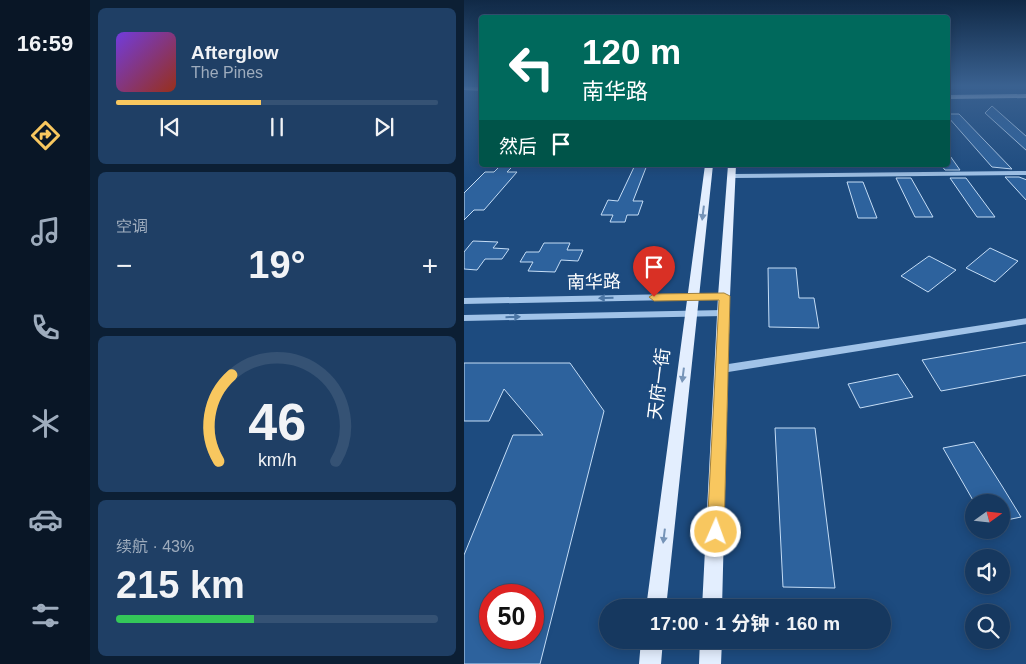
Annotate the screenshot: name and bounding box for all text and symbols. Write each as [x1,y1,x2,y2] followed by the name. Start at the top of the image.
[17,31,73,56] text: 16:59
[582,32,681,71] text: 120 m
[499,35,564,100] icon: left
[191,42,279,63] text: Afterglow
[191,64,263,81] text: The Pines
[582,79,648,104] text: 南华路
[156,113,184,141] icon: previous
[263,113,291,141] icon: pause
[370,113,398,141] icon: next
[28,118,63,153] icon: directions
[547,130,575,158] icon: arrive
[499,136,537,157] text: 然后
[699,206,707,222] one-way arrow
[28,214,63,249] icon: music
[116,218,148,235] text: 空调
[248,244,306,286] text: 19°
[633,246,675,297] pin
[116,250,132,281] text: −
[422,250,438,281] text: +
[640,253,668,281] icon: arrive
[567,272,621,292] street label: 南华路
[597,294,613,302] one-way arrow
[28,310,63,345] icon: phone
[505,313,521,321] one-way arrow
[645,347,673,421] street label: 天府一街
[679,367,687,383] one-way arrow
[248,393,306,451] text: 46
[28,406,63,441] icon: climate
[258,450,296,470] text: km/h
[965,494,1010,539] north arrow
[965,494,1010,649] map controls
[28,502,63,537] icon: car
[689,505,741,557] position arrow
[660,528,668,544] one-way arrow
[116,538,194,555] text: 续航 · 43%
[965,549,1010,594] button: sound
[116,564,245,606] text: 215 km
[479,584,544,649] speed limit sign: 50
[28,598,63,633] icon: filters
[965,604,1010,649] button: search
[650,613,840,634] text: 17:00 · 1 分钟 · 160 m

